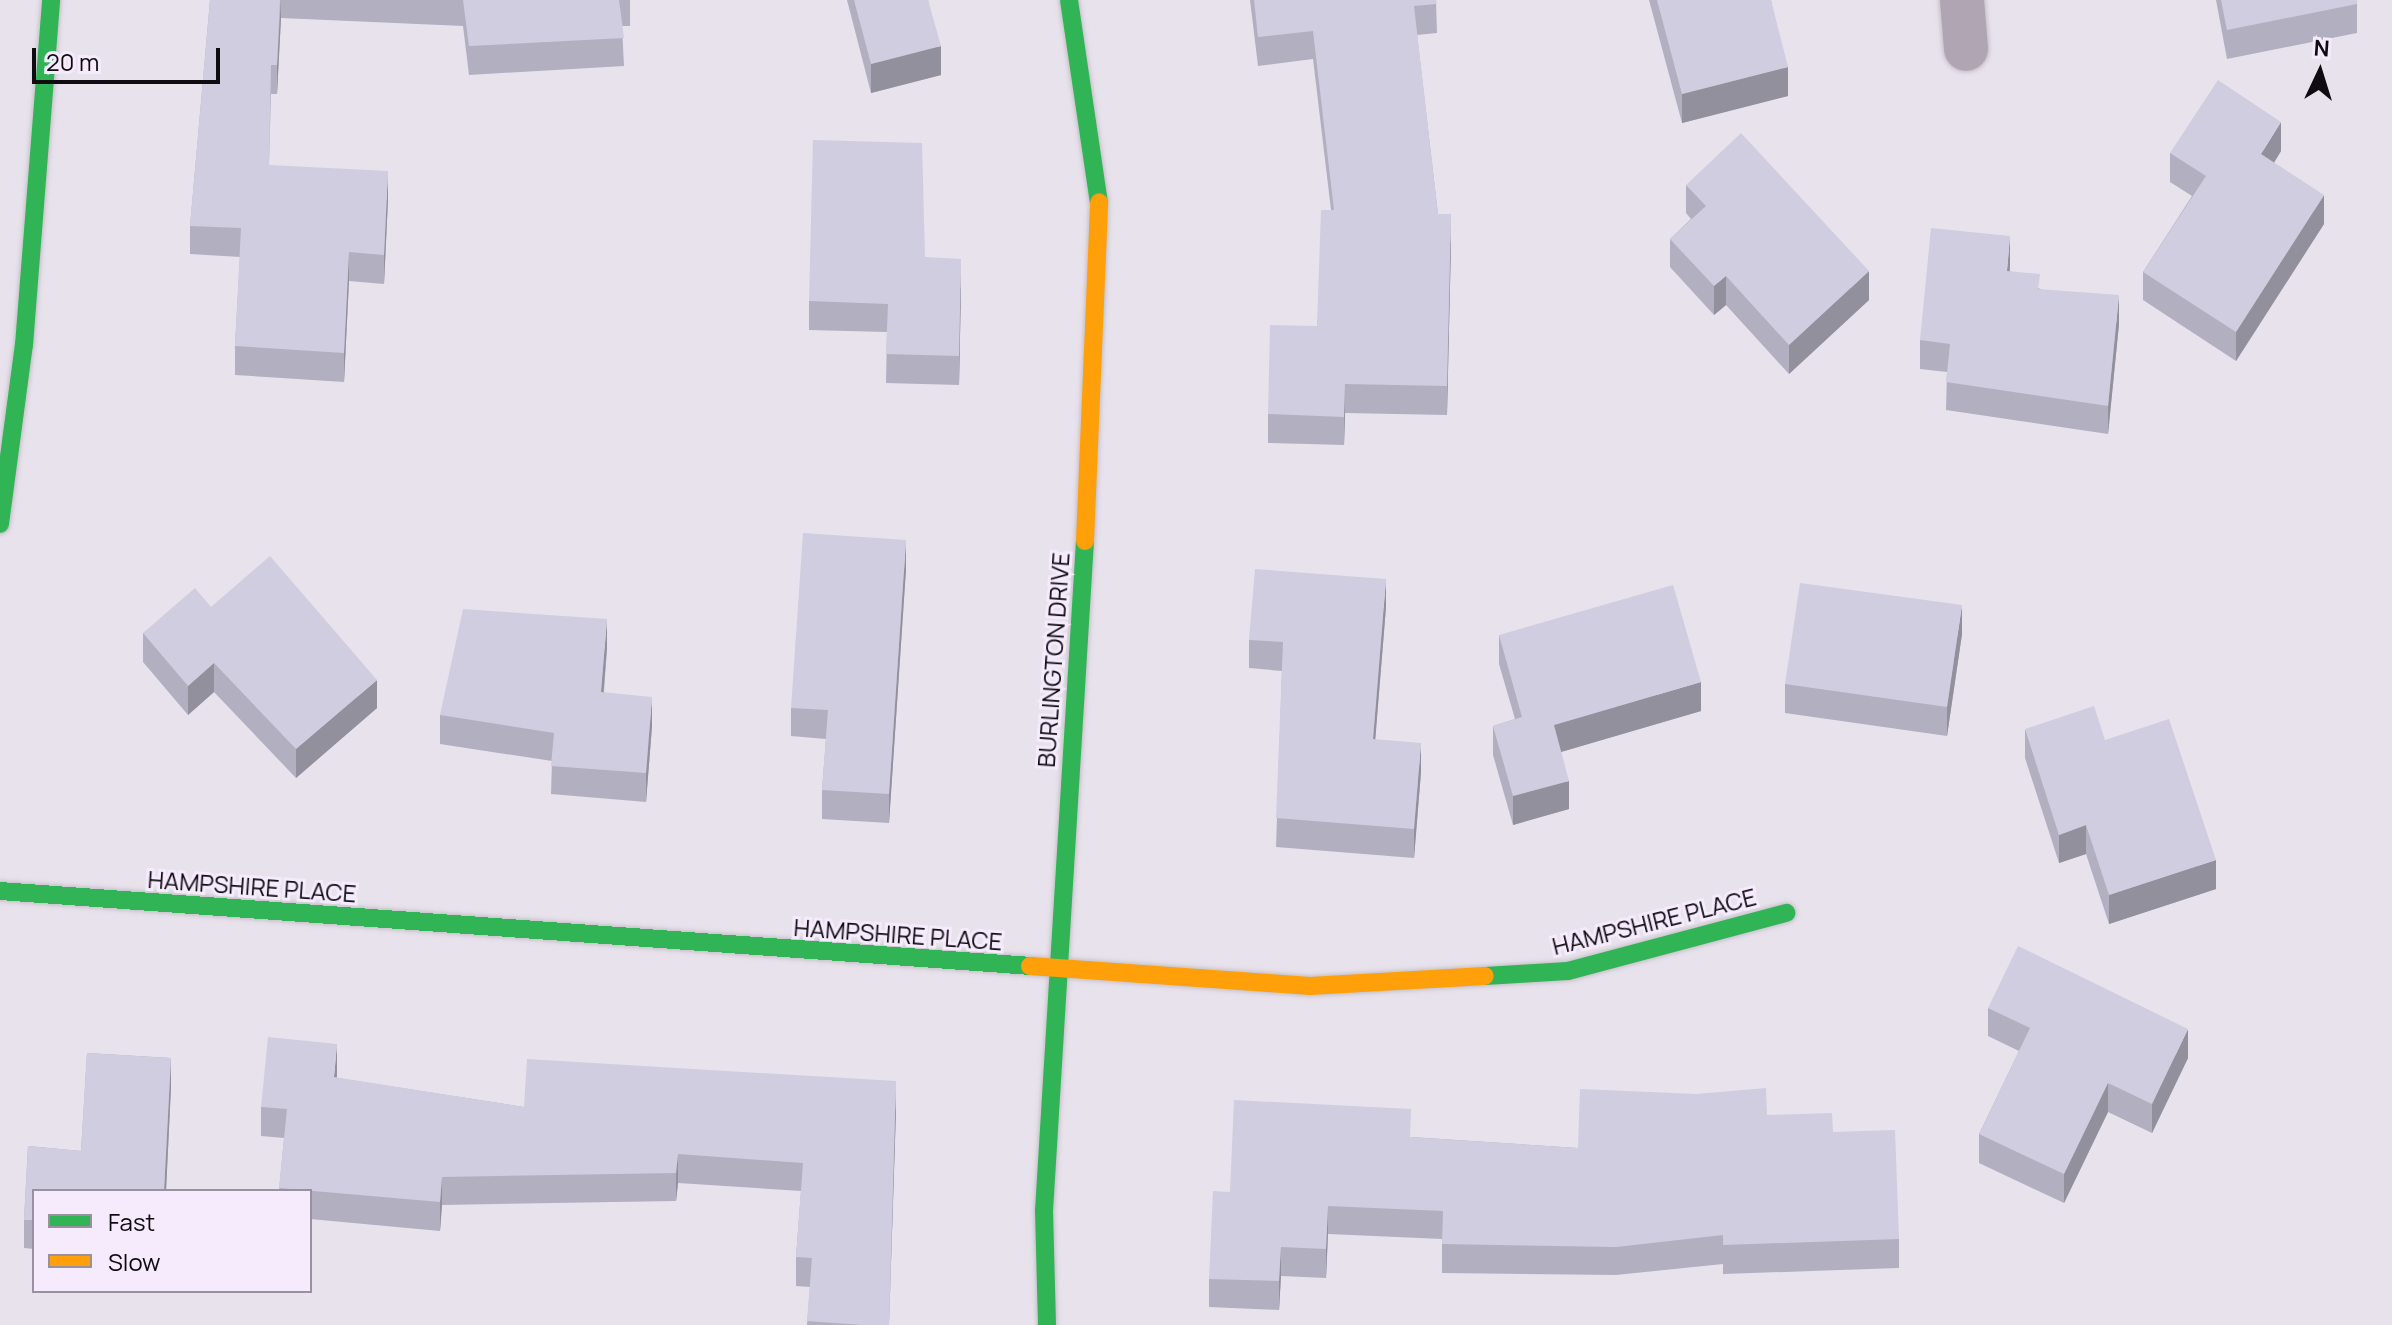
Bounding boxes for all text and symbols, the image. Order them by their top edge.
scale bar [36,32,224,82]
north arrow [2280,32,2360,112]
text: N [2313,33,2331,64]
text: 20 m [46,45,99,78]
street label: BURLINGTON DRIVE [1031,552,1075,768]
street label: HAMPSHIRE PLACE [147,864,357,908]
street label: HAMPSHIRE PLACE [1549,882,1759,960]
street label: HAMPSHIRE PLACE [793,912,1003,956]
legend [32,1189,312,1293]
text: Fast [108,1205,155,1238]
text: Slow [108,1245,161,1278]

